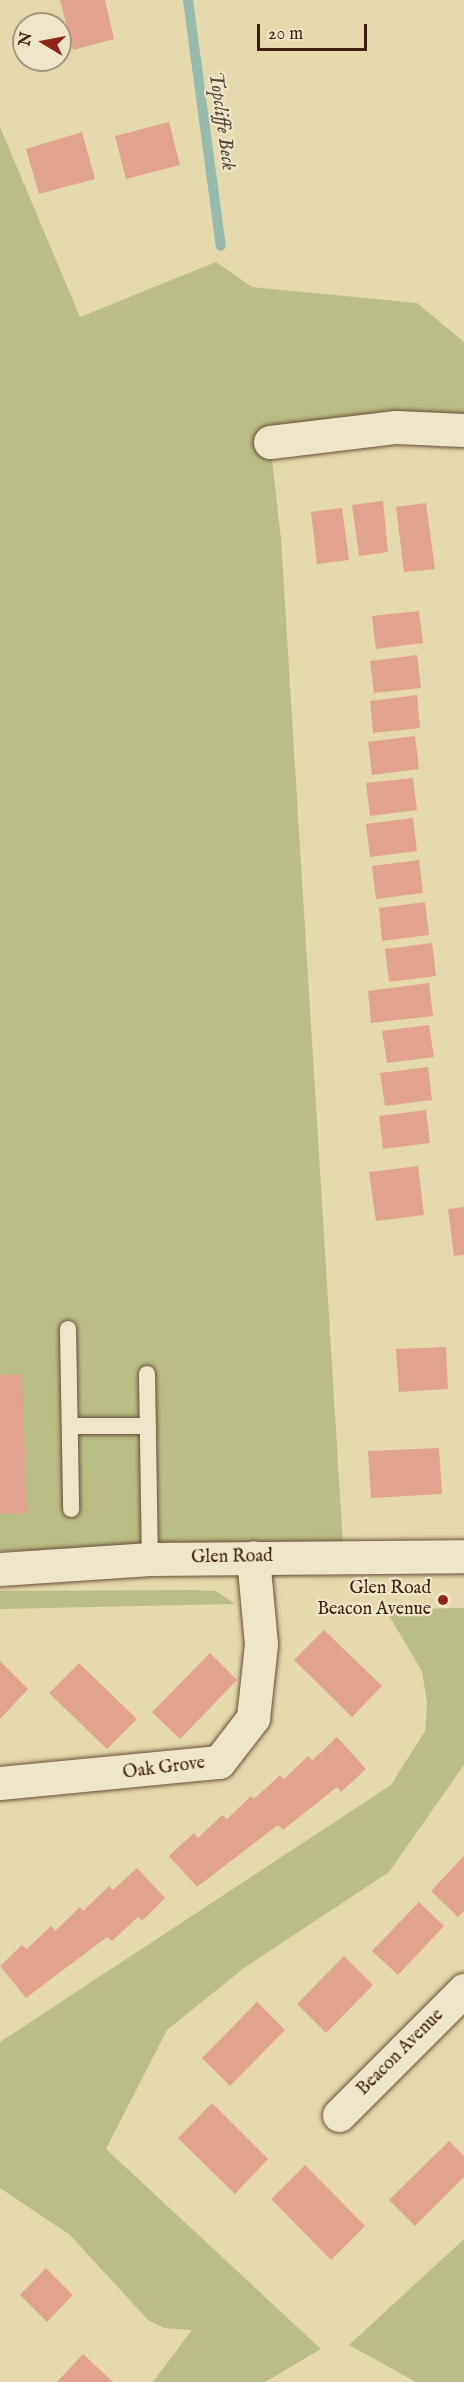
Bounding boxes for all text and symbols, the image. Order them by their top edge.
north arrow [12,12,72,72]
scale bar [260,12,370,50]
text: 20 m [268,23,303,46]
text: N [15,31,37,48]
water label: Topcliffe Beck [203,70,241,172]
street label: Glen Road [191,1546,273,1570]
place label: Glen Road Beacon Avenue [317,1579,431,1622]
marker: Glen Road Beacon Avenue [436,1593,450,1607]
street label: Oak Grove [122,1753,206,1785]
street label: Beacon Avenue [353,2005,449,2101]

